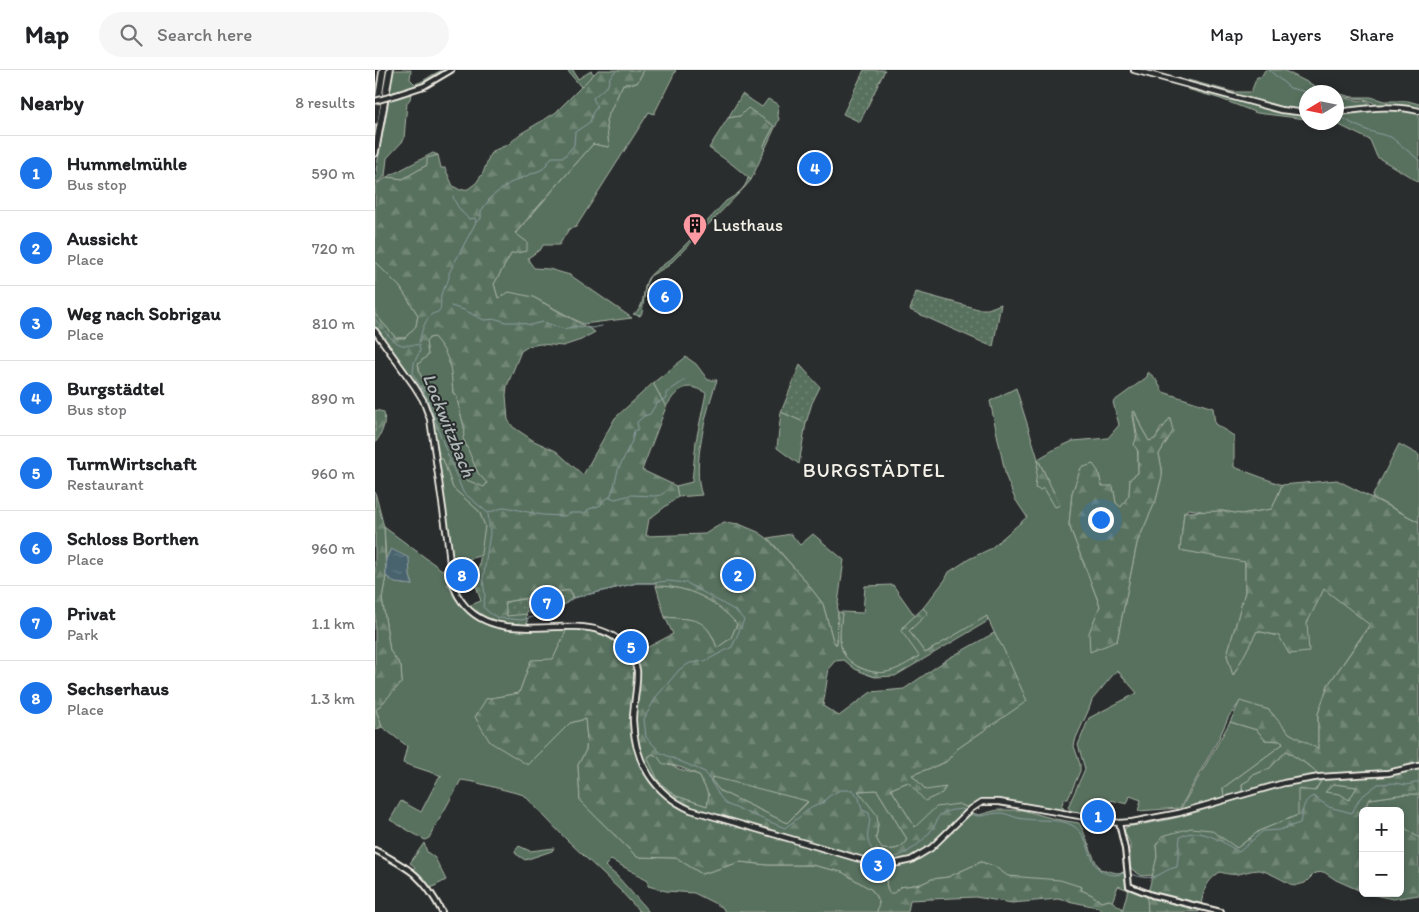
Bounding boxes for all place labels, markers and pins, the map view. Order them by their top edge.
pin: 4 [799,149,831,187]
building icon: Lusthaus [682,212,708,246]
place label: Lusthaus [713,214,783,236]
pin: 6 [649,277,681,315]
pin: 8 [446,556,478,594]
pin: 2 [722,556,754,594]
pin: 7 [531,584,563,622]
pin: 5 [615,628,647,666]
pin: 1 [1082,797,1114,835]
pin: 3 [862,846,894,884]

